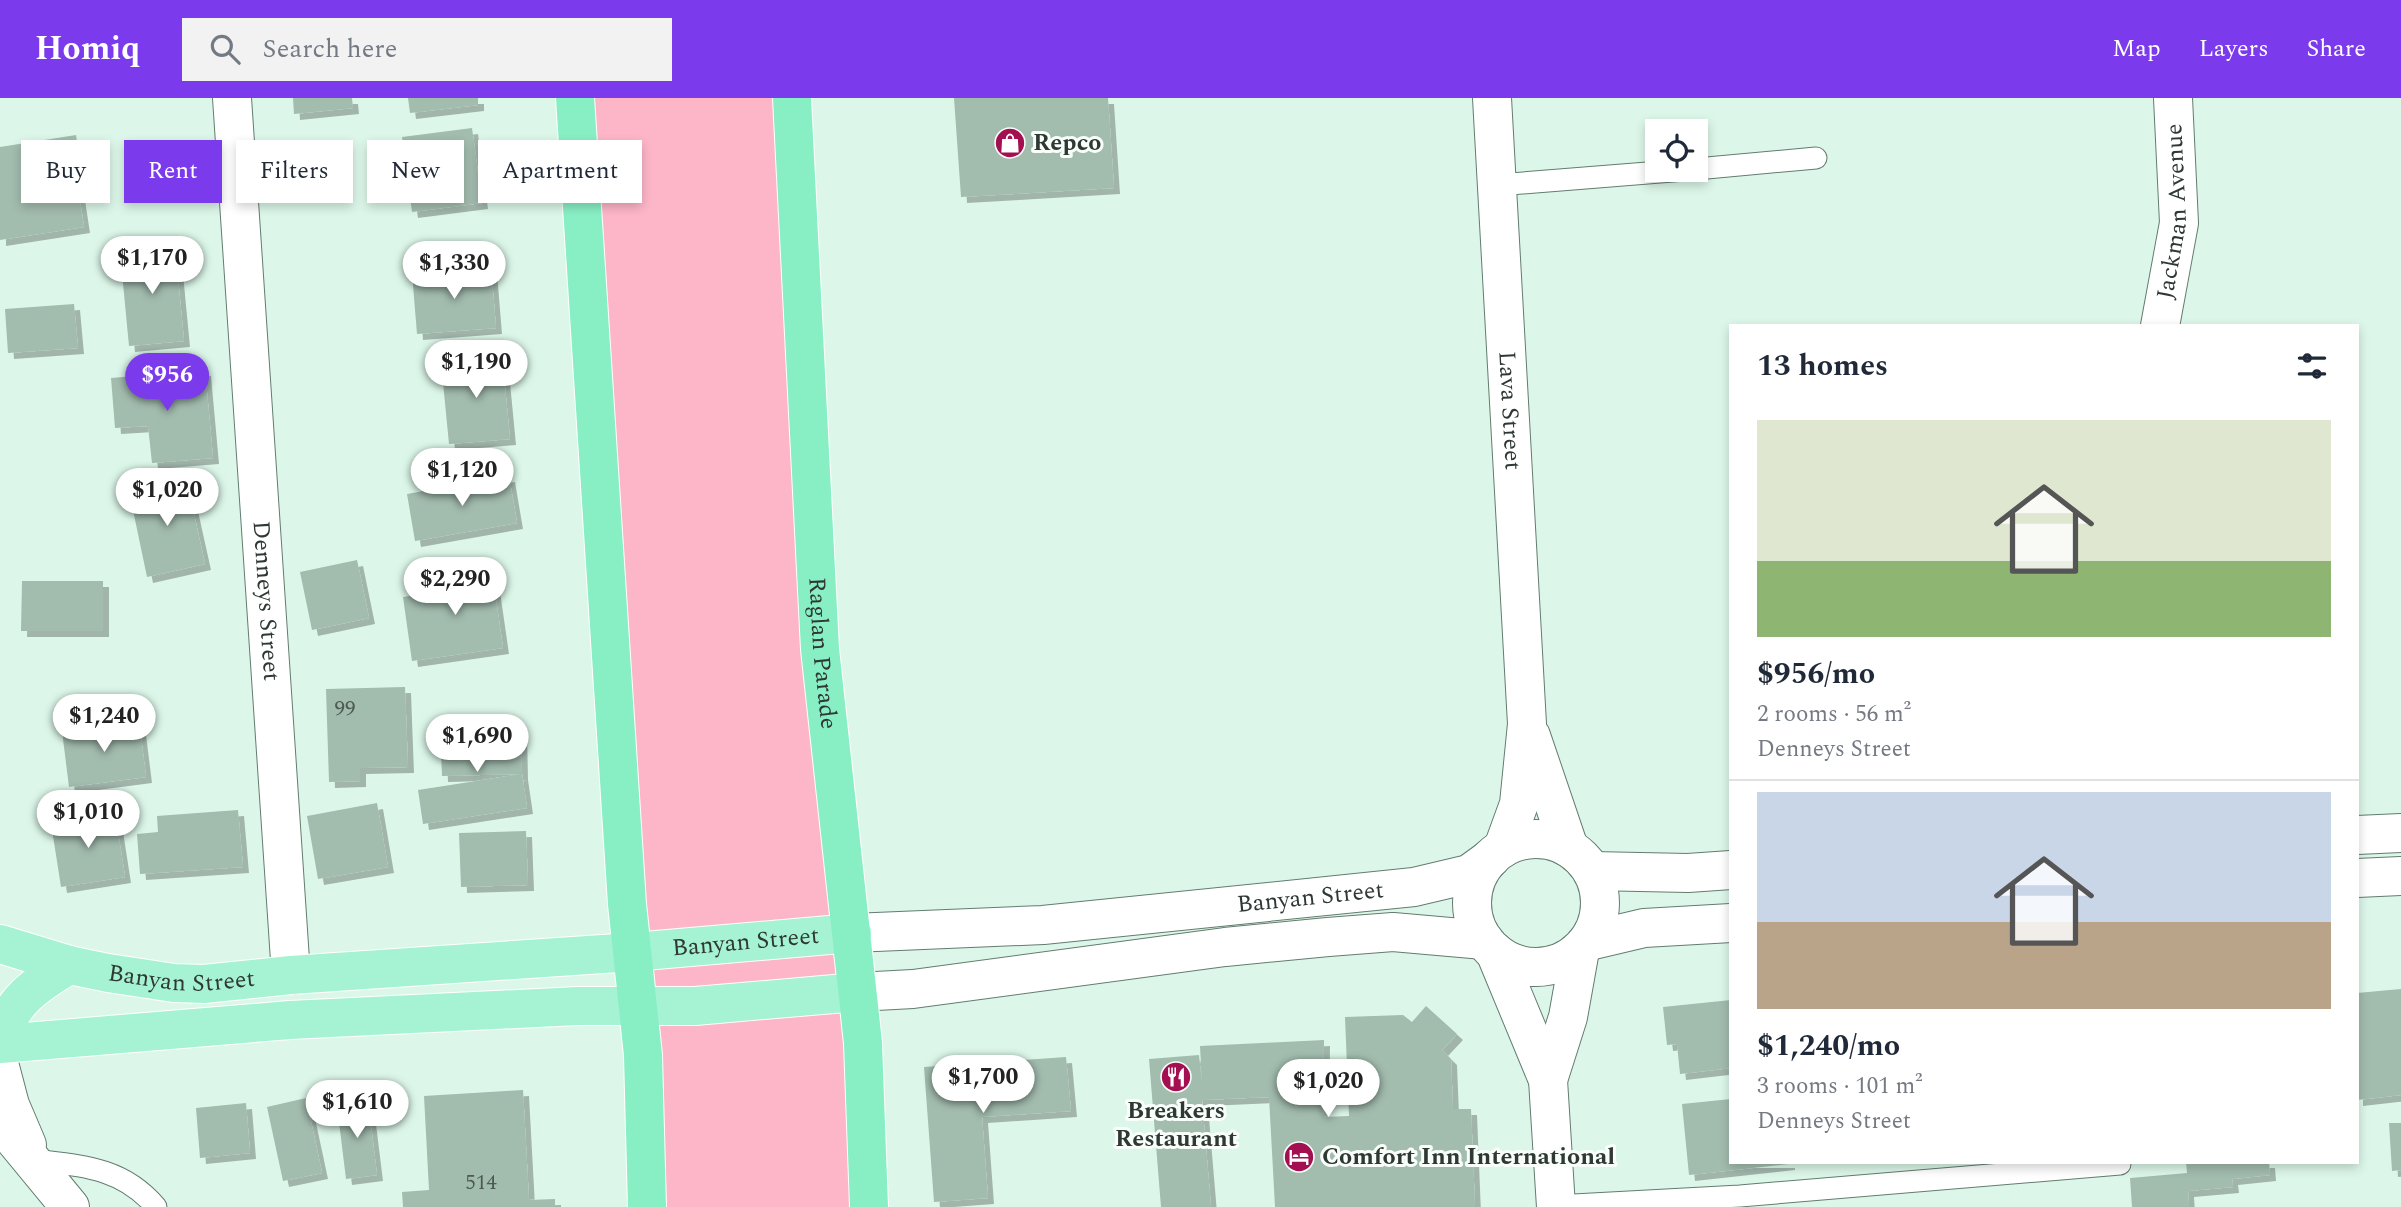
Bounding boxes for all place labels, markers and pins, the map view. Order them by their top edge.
place label: Repco [1033,125,1101,161]
shop icon: Repco [993,126,1027,160]
pin: $1,170 [95,236,209,296]
pin: $1,330 [397,242,511,301]
pin: $1,190 [419,341,533,400]
pin: $956 [126,354,208,413]
pin: $1,120 [405,448,519,508]
pin: $1,020 [110,468,224,528]
pin: $2,290 [398,558,512,617]
pin: $1,240 [47,694,161,754]
pin: $1,690 [420,714,534,774]
pin: $1,010 [31,790,145,850]
pin: $1,700 [926,1056,1040,1115]
restaurant icon: Breakers Restaurant [1159,1060,1193,1094]
pin: $1,020 [1271,1060,1385,1119]
pin: $1,610 [300,1080,414,1140]
place label: Breakers Restaurant [1115,1093,1237,1157]
place label: Comfort Inn International [1322,1139,1615,1175]
hotel icon: Comfort Inn International [1282,1140,1316,1174]

